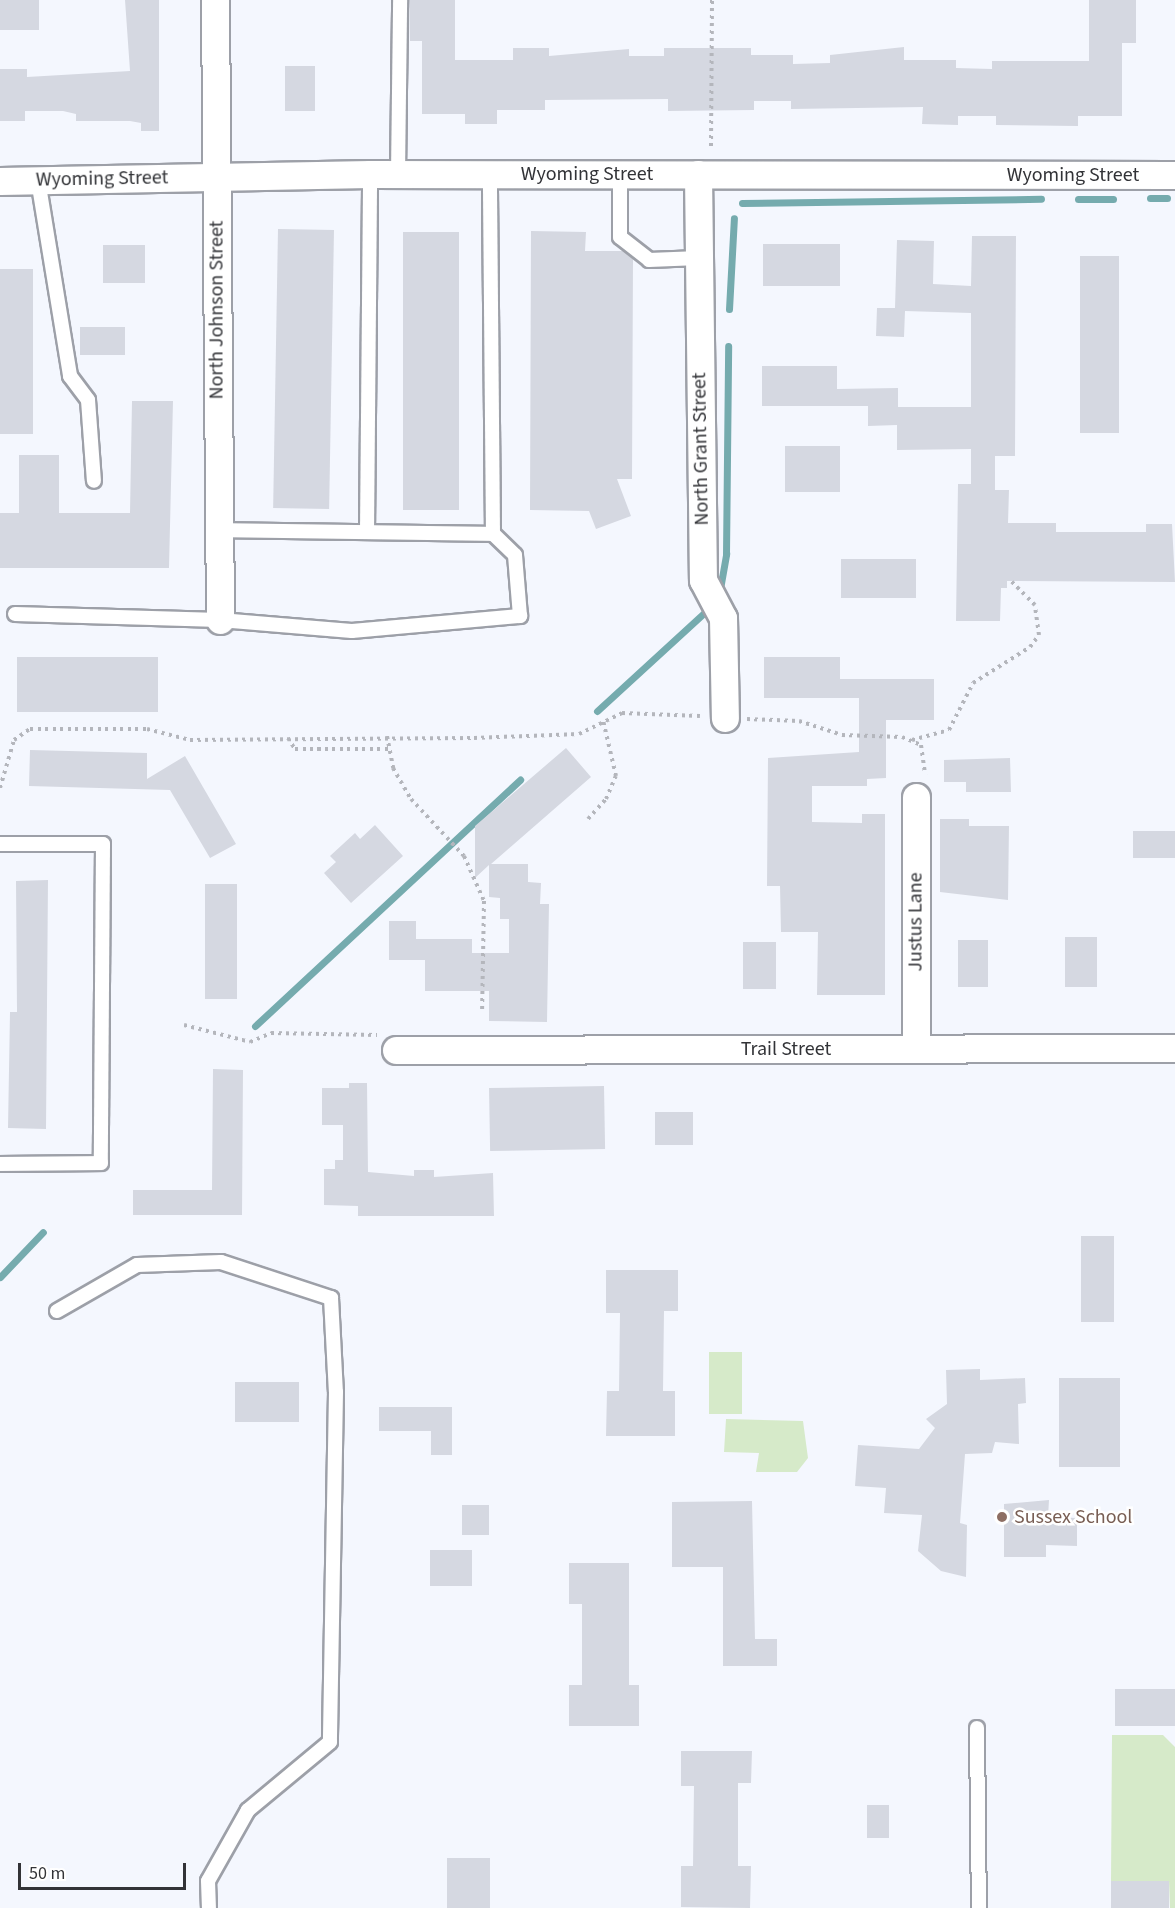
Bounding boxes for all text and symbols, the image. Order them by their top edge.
street label: Wyoming Street [521,162,653,186]
street label: Wyoming Street [1007,163,1139,187]
street label: Wyoming Street [36,166,168,192]
street label: North Johnson Street [205,221,229,399]
street label: North Grant Street [688,372,714,526]
street label: Justus Lane [904,872,928,972]
street label: Trail Street [741,1037,831,1061]
place label: Sussex School [1014,1505,1132,1529]
marker: Sussex School [995,1510,1009,1524]
scale bar [21,1851,189,1889]
text: 50 m [29,1861,65,1886]

